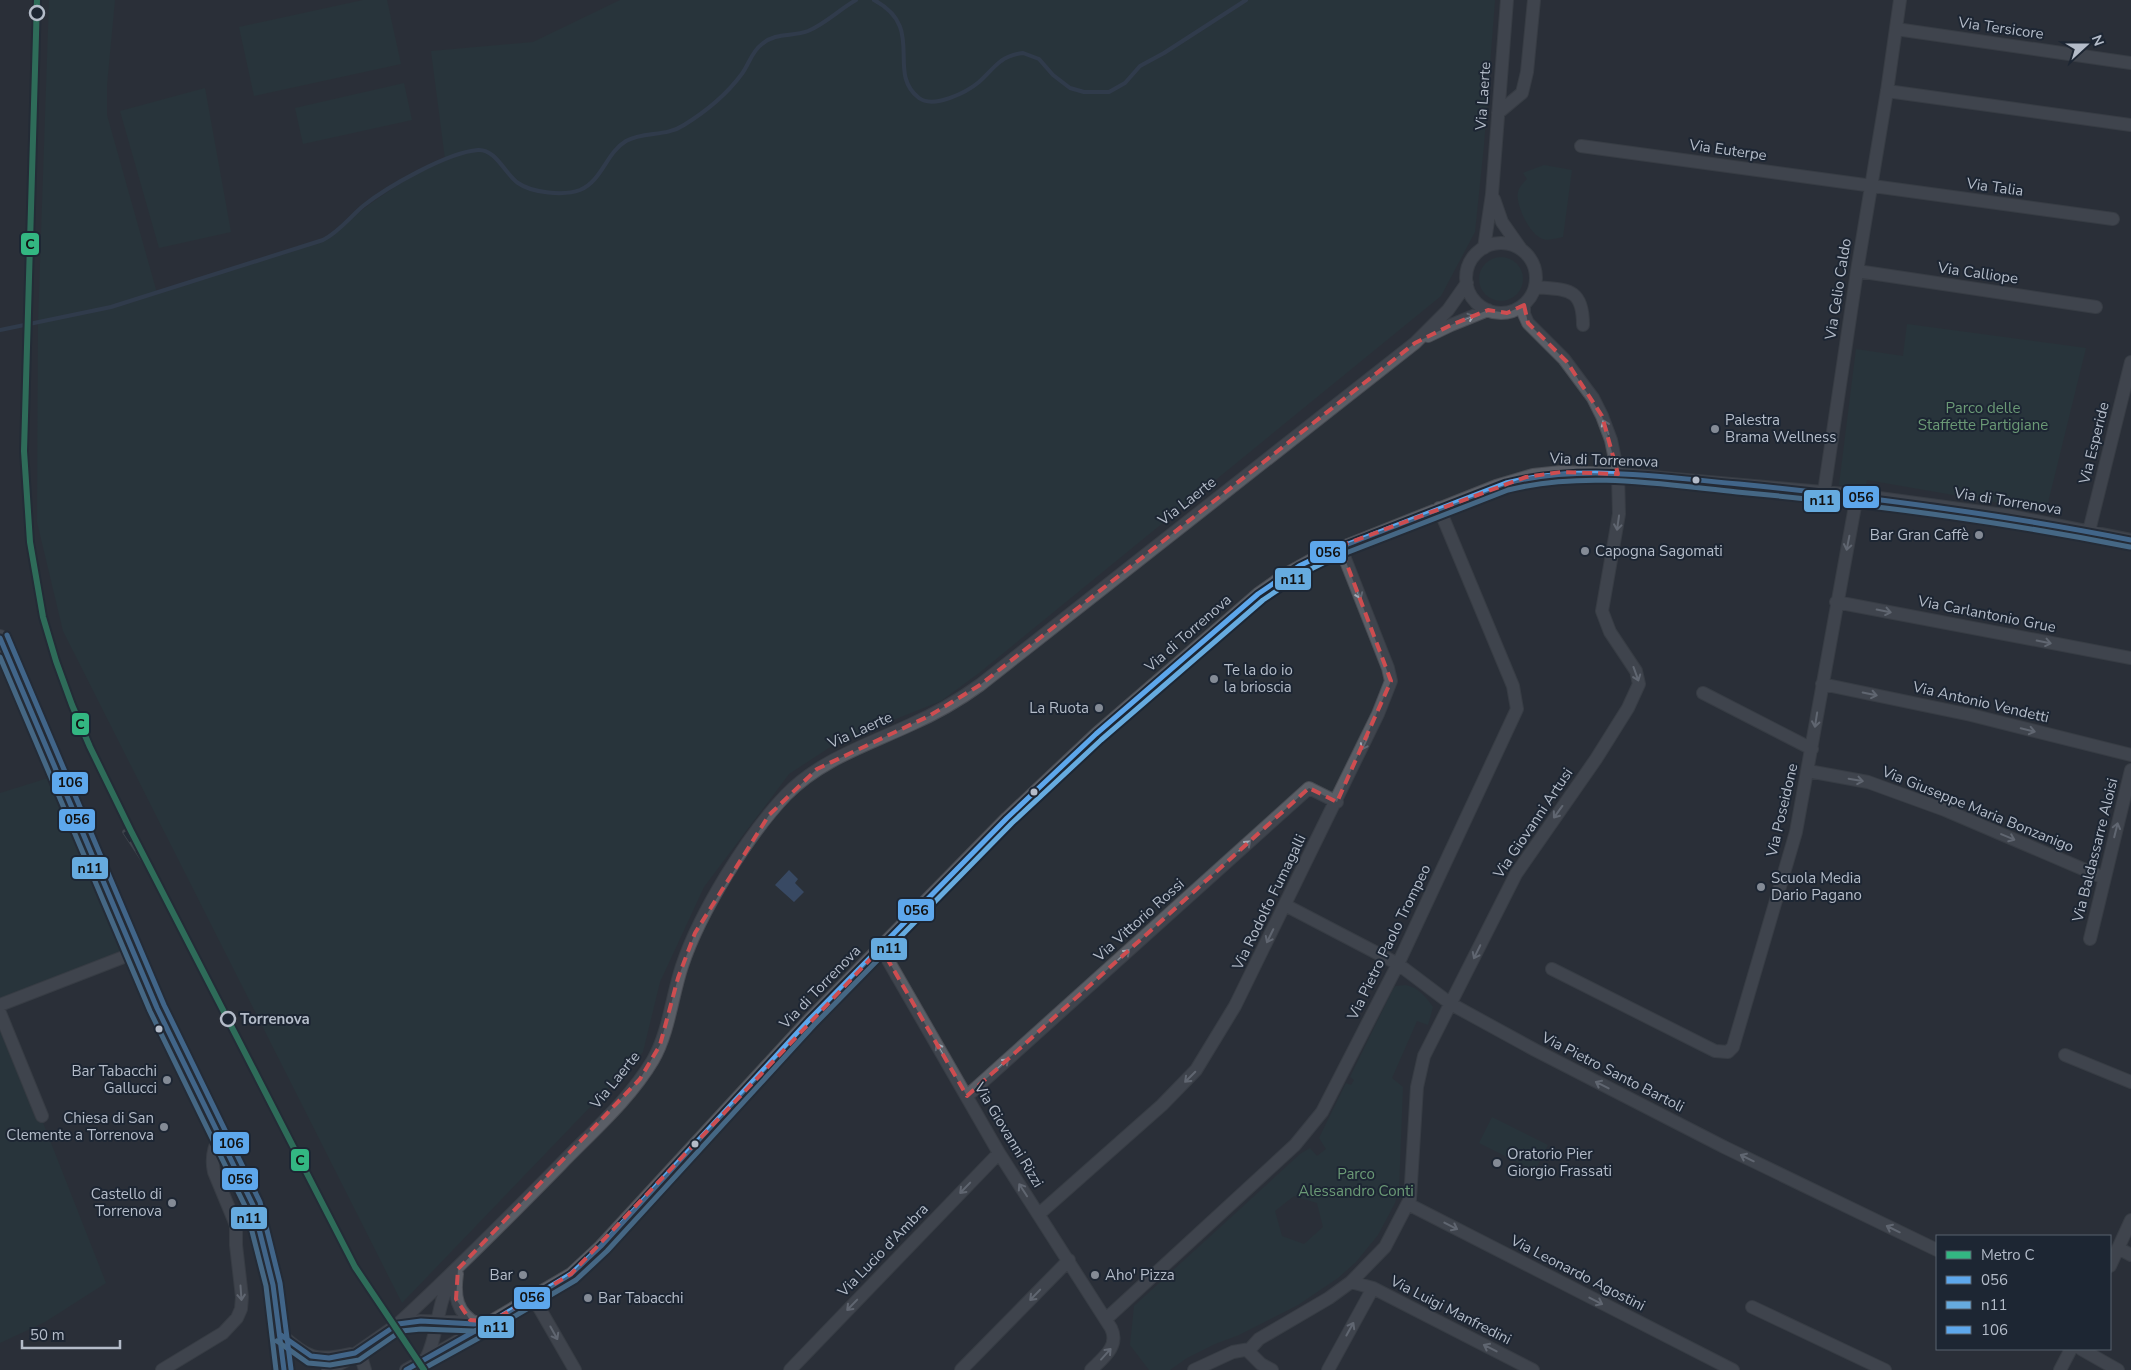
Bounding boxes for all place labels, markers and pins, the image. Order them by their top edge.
unlabelled marker [29,5,45,21]
place label: Palestra Brama Wellness [1725,410,1836,447]
marker: Palestra Brama Wellness [1709,423,1721,435]
unlabelled marker [1691,475,1701,485]
place label: Bar Gran Caffè [1870,525,1969,545]
marker: Bar Gran Caffè [1973,529,1985,541]
place label: Capogna Sagomati [1595,541,1723,561]
marker: Capogna Sagomati [1579,545,1591,557]
place label: Te la do io la brioscia [1224,660,1293,697]
marker: Te la do io la brioscia [1208,673,1220,685]
place label: La Ruota [1029,698,1089,718]
marker: La Ruota [1093,702,1105,714]
unlabelled marker [1029,787,1039,797]
place label: Scuola Media Dario Pagano [1771,868,1862,905]
marker: Scuola Media Dario Pagano [1755,881,1767,893]
place label: Torrenova [240,1009,310,1029]
marker: Torrenova [220,1011,236,1027]
unlabelled marker [154,1024,164,1034]
place label: Bar Tabacchi Gallucci [71,1061,157,1098]
marker: Bar Tabacchi Gallucci [161,1074,173,1086]
place label: Chiesa di San Clemente a Torrenova [6,1108,154,1145]
marker: Chiesa di San Clemente a Torrenova [158,1121,170,1133]
unlabelled marker [690,1139,700,1149]
place label: Oratorio Pier Giorgio Frassati [1507,1144,1612,1181]
marker: Oratorio Pier Giorgio Frassati [1491,1157,1503,1169]
place label: Castello di Torrenova [91,1184,162,1221]
marker: Castello di Torrenova [166,1197,178,1209]
place label: Bar [490,1265,514,1285]
place label: Aho' Pizza [1105,1265,1175,1285]
marker: Bar [517,1269,529,1281]
marker: Aho' Pizza [1089,1269,1101,1281]
place label: Bar Tabacchi [598,1288,684,1308]
marker: Bar Tabacchi [582,1292,594,1304]

